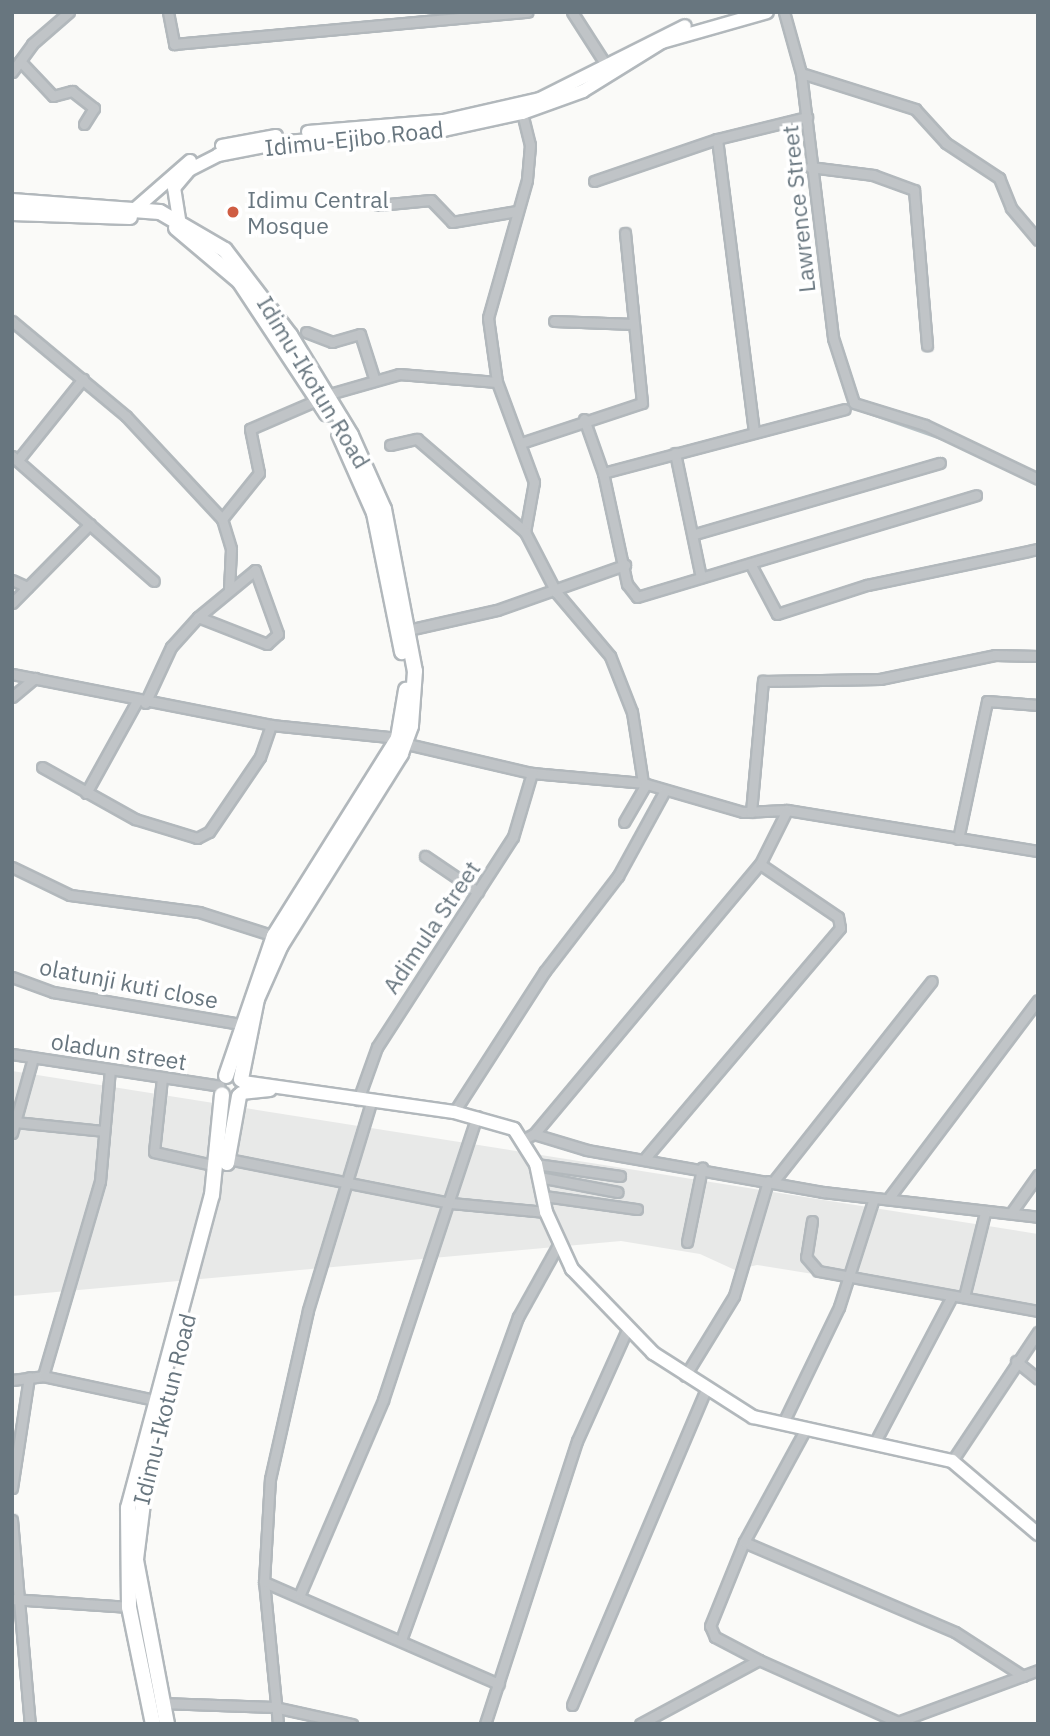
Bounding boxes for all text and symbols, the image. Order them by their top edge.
street label: Idimu-Ejibo Road [263,115,445,161]
street label: Lawrence Street [775,124,821,294]
place label: Idimu Central Mosque [247,185,389,239]
marker: Idimu Central Mosque [225,204,241,220]
street label: Idimu-Ikotun Road [252,291,376,473]
street label: Adimula Street [376,855,486,999]
street label: olatunji kuti close [37,952,221,1014]
street label: oladun street [49,1027,189,1075]
street label: Idimu-Ikotun Road [127,1311,201,1507]

